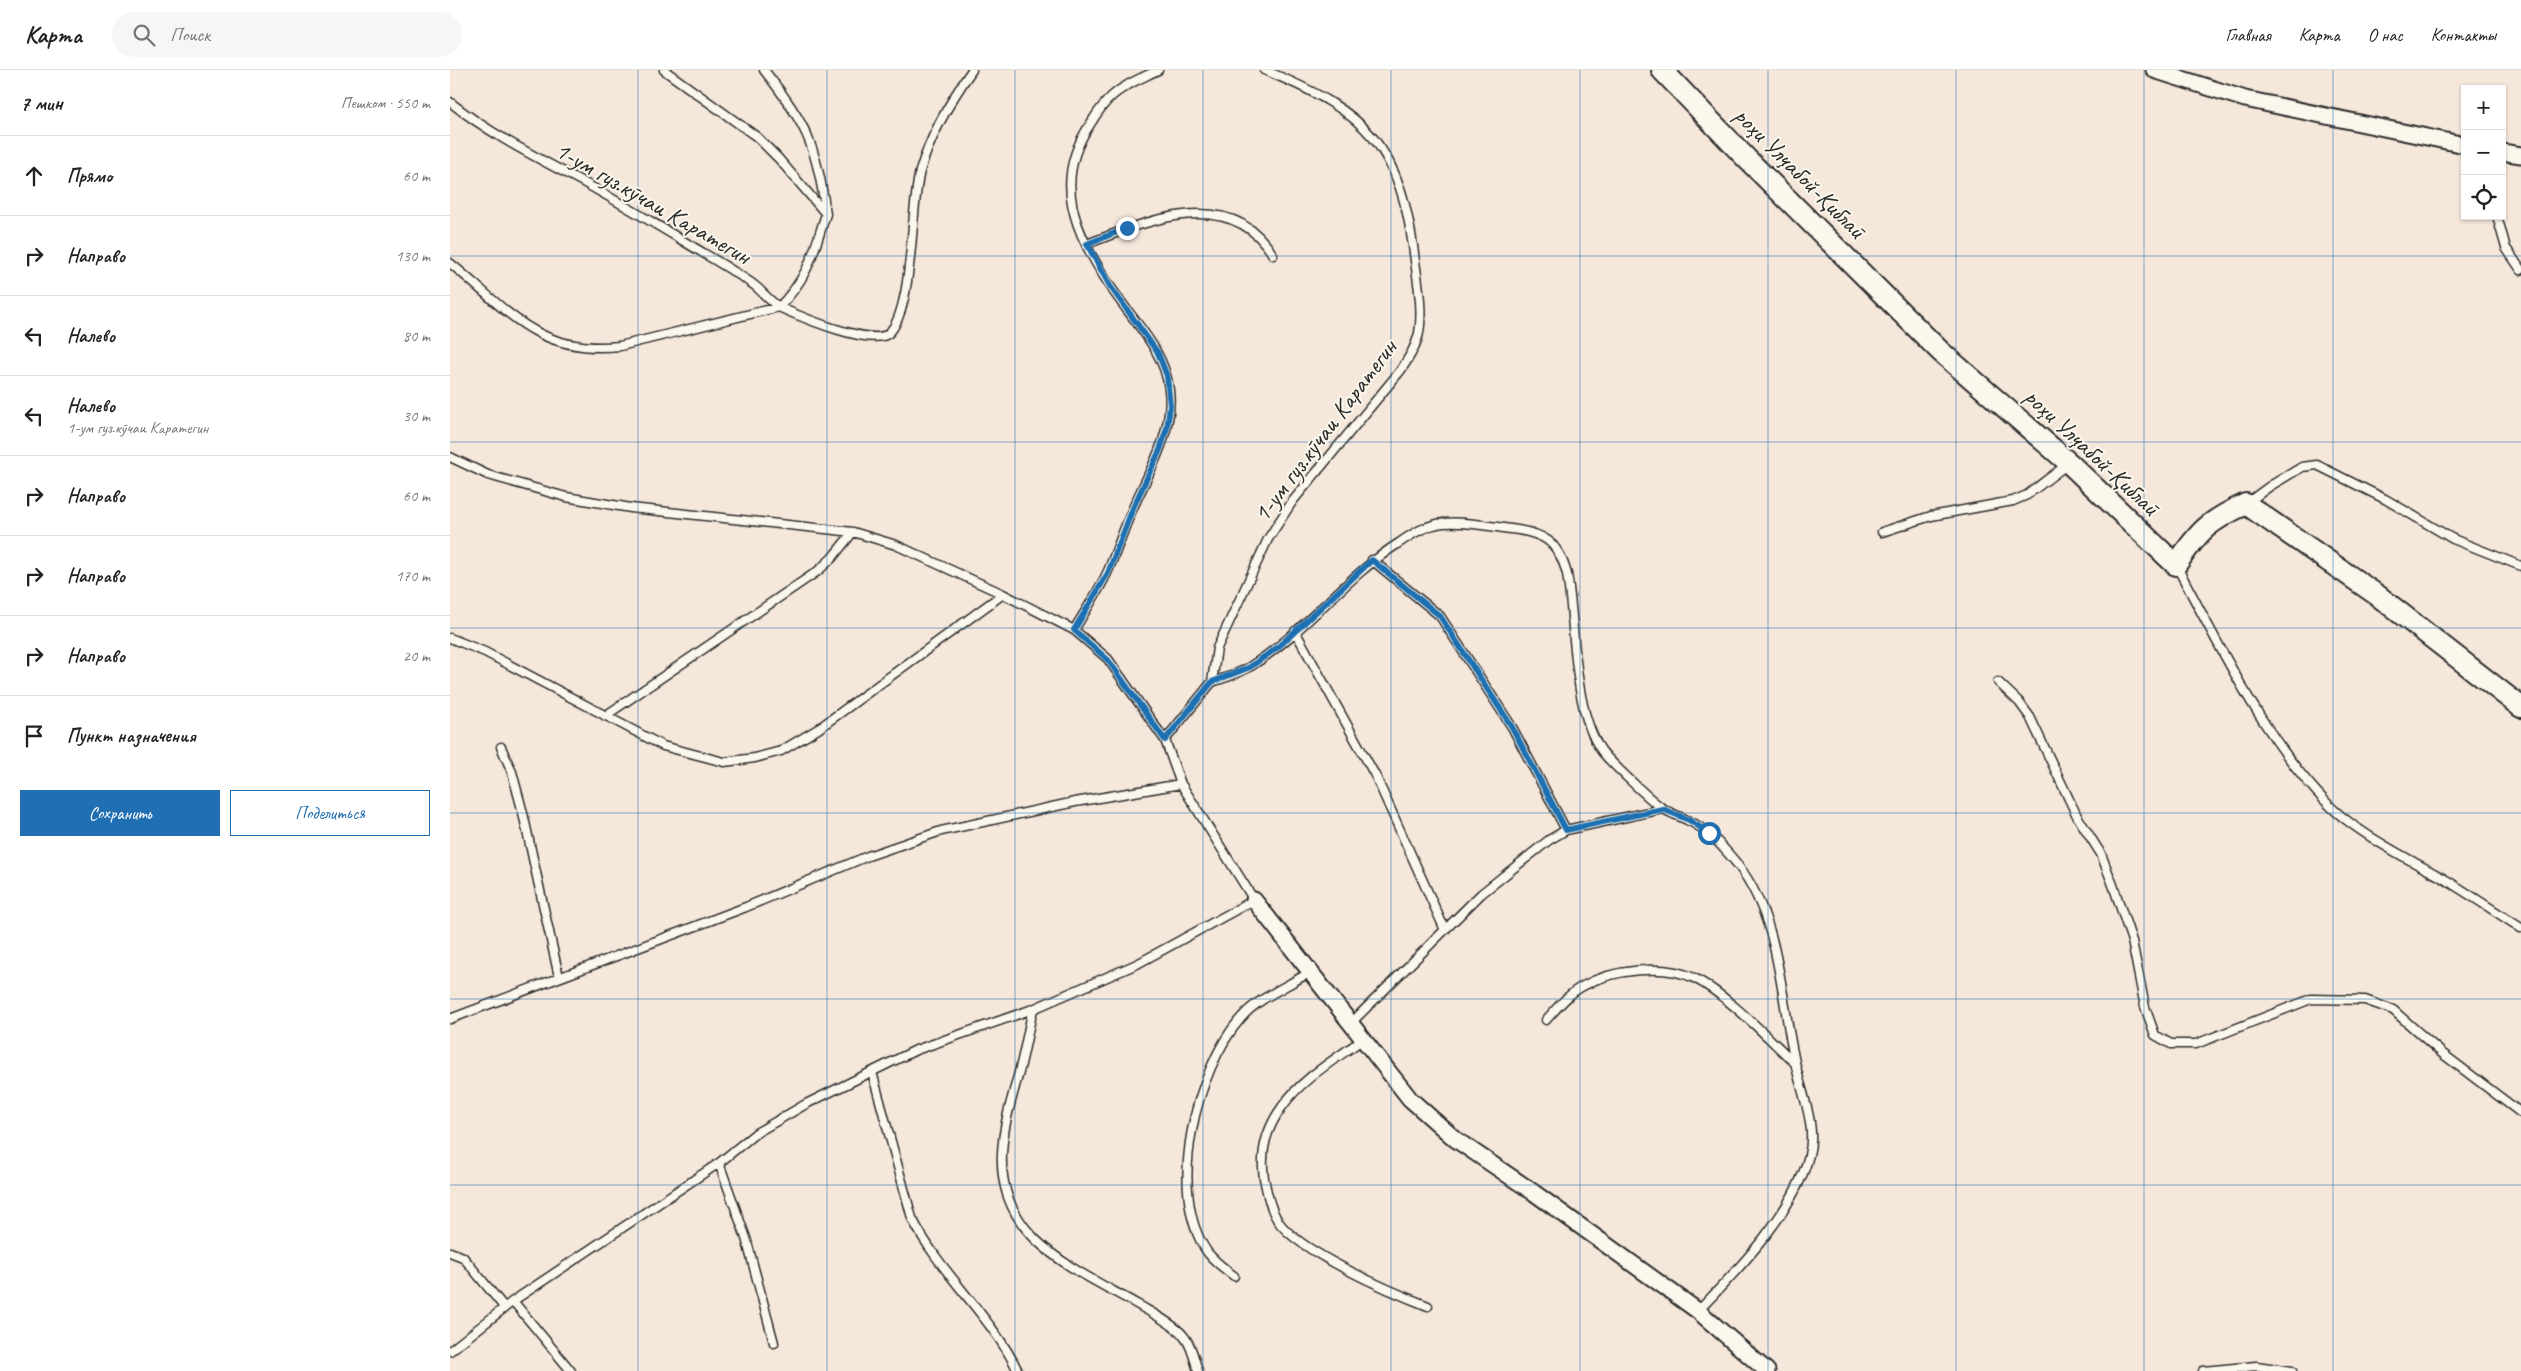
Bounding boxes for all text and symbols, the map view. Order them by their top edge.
search box [112,12,462,57]
text: Карта [25,20,82,50]
icon: search [130,21,158,49]
text: Поиск [170,23,210,47]
text: Главная [2226,24,2271,46]
text: Карта [2299,24,2340,46]
text: О нас [2368,24,2403,46]
text: Контакты [2431,24,2496,46]
map controls [2461,85,2506,220]
button: + [2461,85,2506,130]
text: 7 мин [20,90,63,116]
text: Пешком · 550 m [341,93,430,113]
street label: роҳи Улҷабой-Қиблаӣ [1727,100,1874,247]
button: − [2461,130,2506,175]
street label: 1-ум гуз.кӯчаи Каратегин [550,134,758,273]
icon: ahead [20,162,48,190]
text: Прямо [67,164,112,188]
text: 60 m [403,166,430,186]
button: locate [2461,175,2506,220]
route end [1116,217,1139,240]
icon: right [20,242,48,270]
text: Направо [67,244,125,268]
text: 130 m [396,246,430,266]
icon: left [20,322,48,350]
text: Налево [67,324,115,348]
text: 80 m [403,326,430,346]
street label: 1-ум гуз.кӯчаи Каратегин [1246,332,1405,529]
street label: роҳи Улҷабой-Қиблаӣ [2017,381,2168,524]
text: Налево [67,394,115,418]
icon: left [20,402,48,430]
text: 30 m [403,406,430,426]
text: 1-ум гуз.кӯчаи Каратегин [67,418,208,438]
icon: right [20,482,48,510]
text: Направо [67,484,125,508]
text: 60 m [403,486,430,506]
icon: right [20,562,48,590]
text: Направо [67,564,125,588]
text: 170 m [396,566,430,586]
icon: right [20,642,48,670]
text: Направо [67,644,125,668]
text: 20 m [403,646,430,666]
icon: arrive [20,722,48,750]
text: Пункт назначения [67,724,196,748]
button: Сохранить [20,790,220,836]
button: Поделиться [230,790,430,836]
route start [1698,822,1721,845]

